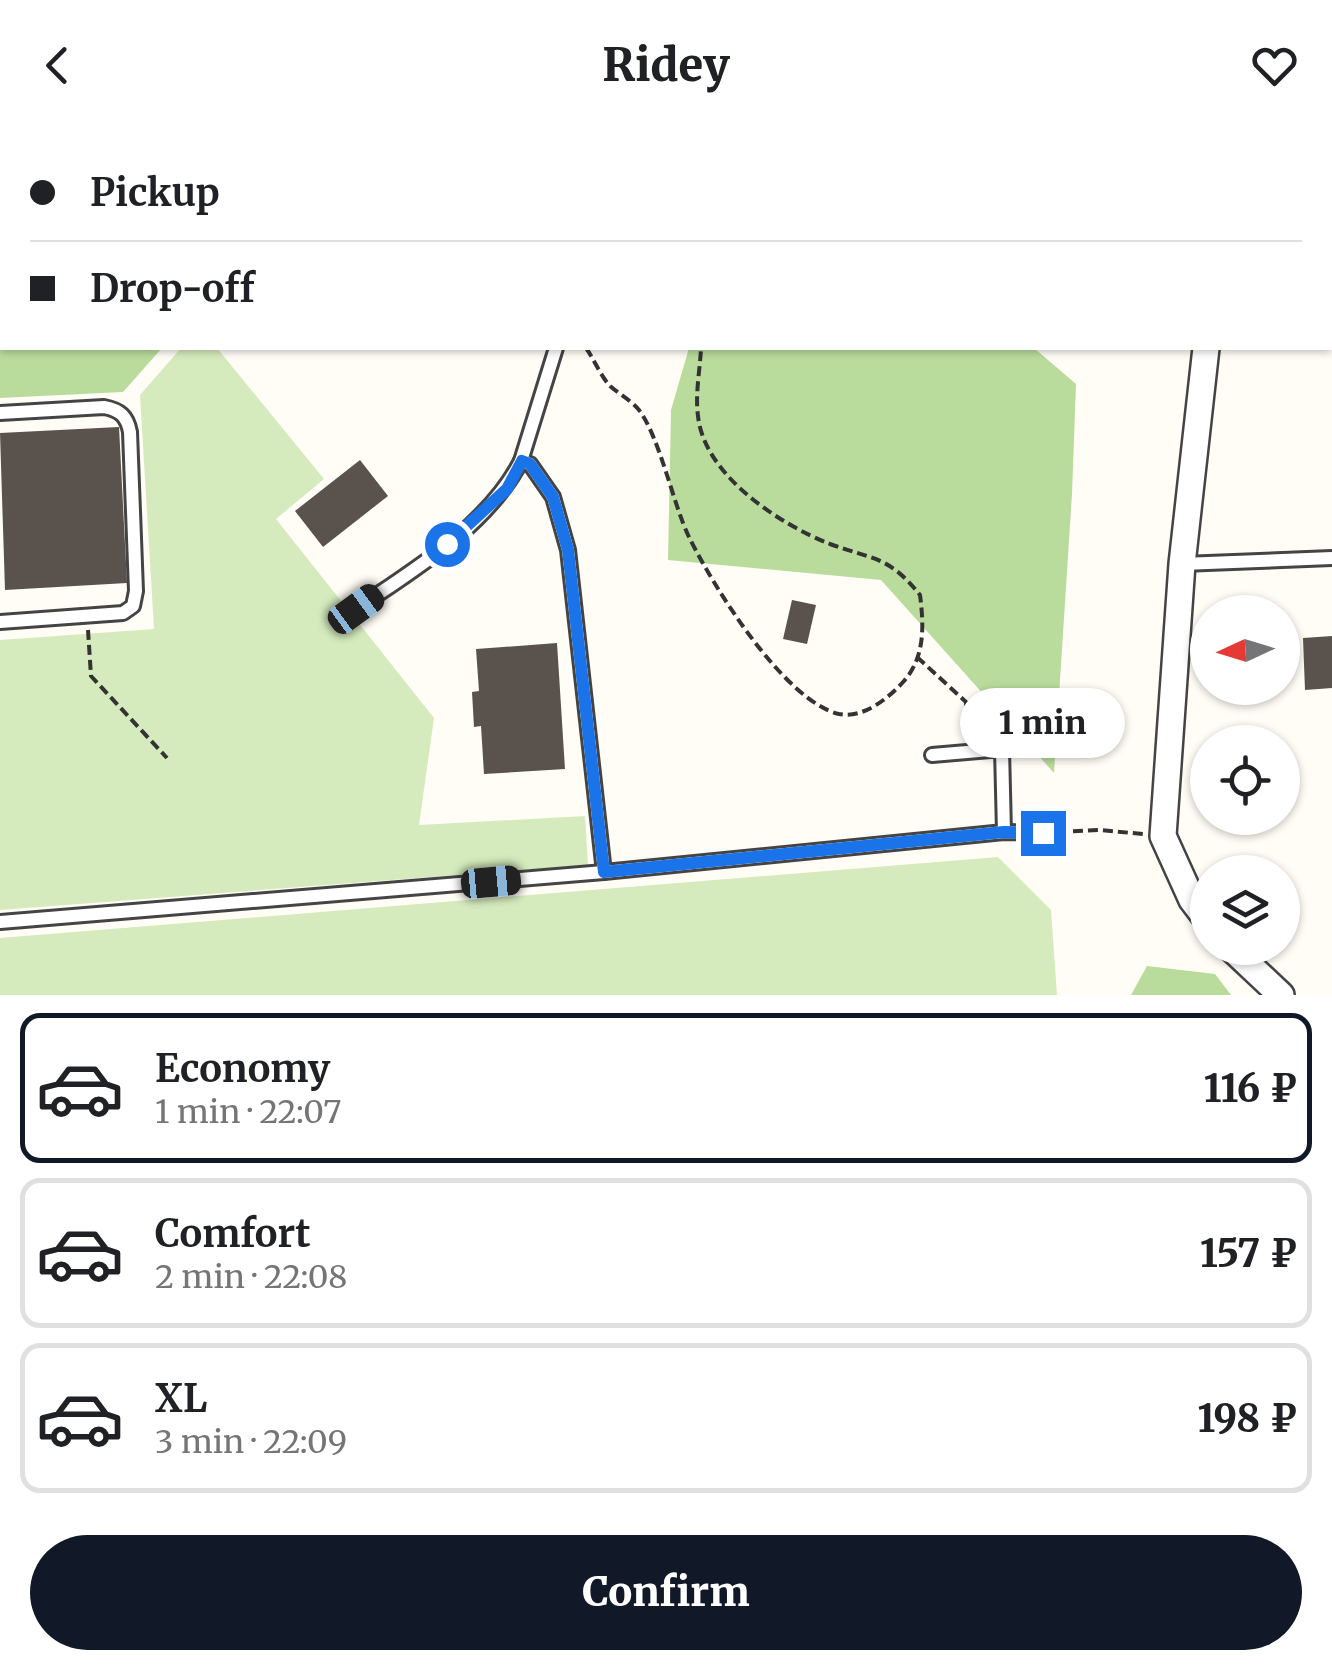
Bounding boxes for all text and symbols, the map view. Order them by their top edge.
text: Ridey [602,37,730,93]
icon: back [30,38,85,93]
icon: heart [1247,38,1302,93]
text: Pickup [90,169,220,216]
text: Drop-off [90,265,255,312]
route start [425,522,470,567]
car [323,579,389,639]
north arrow [1190,595,1300,705]
map controls [1190,595,1300,965]
callout: 1 min [960,688,1126,758]
text: 1 min [999,703,1086,743]
button: locate [1190,725,1300,835]
route end [1021,811,1066,856]
button: layers [1190,855,1300,965]
car [460,864,522,900]
icon: car [35,1043,125,1133]
text: Economy [155,1045,330,1092]
text: 116 ₽ [1204,1065,1297,1112]
text: 1 min · 22:07 [155,1092,341,1132]
icon: car [35,1208,125,1298]
text: Comfort [155,1210,311,1257]
text: 157 ₽ [1200,1230,1297,1277]
text: 2 min · 22:08 [155,1257,347,1297]
icon: car [35,1373,125,1463]
text: XL [155,1375,207,1422]
text: 198 ₽ [1198,1395,1297,1442]
text: 3 min · 22:09 [155,1422,347,1462]
button: Confirm [30,1535,1302,1650]

